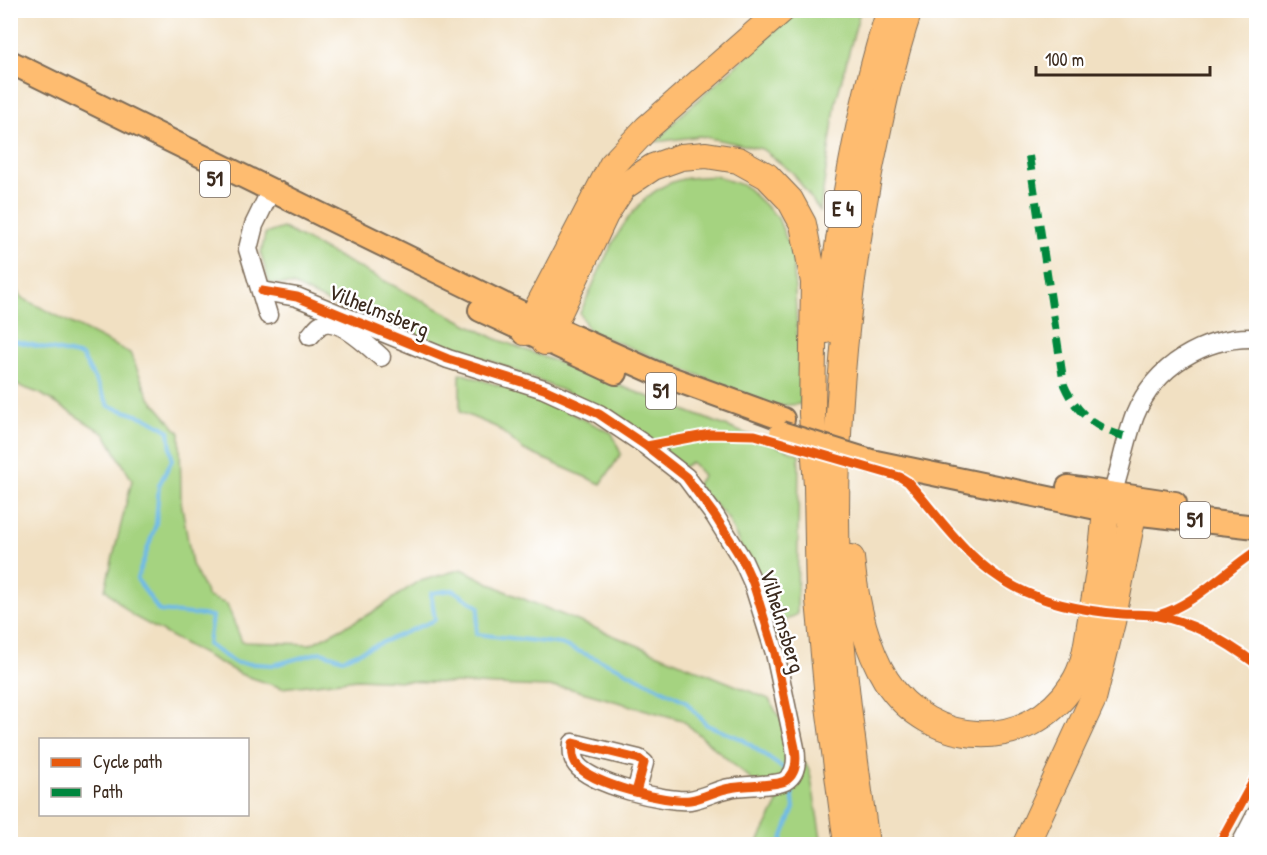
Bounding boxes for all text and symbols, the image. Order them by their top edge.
scale bar [1036,39,1210,77]
text: 100 m [1045,47,1084,72]
road number: 51 [200,161,230,197]
road number: E 4 [825,191,861,227]
street label: Vilhelmsberg [324,276,434,344]
road number: 51 [646,373,676,409]
road number: 51 [1180,502,1210,538]
street label: Vilhelmsberg [753,566,813,676]
legend [39,738,249,816]
text: Cycle path [93,749,163,774]
text: Path [93,779,123,804]

